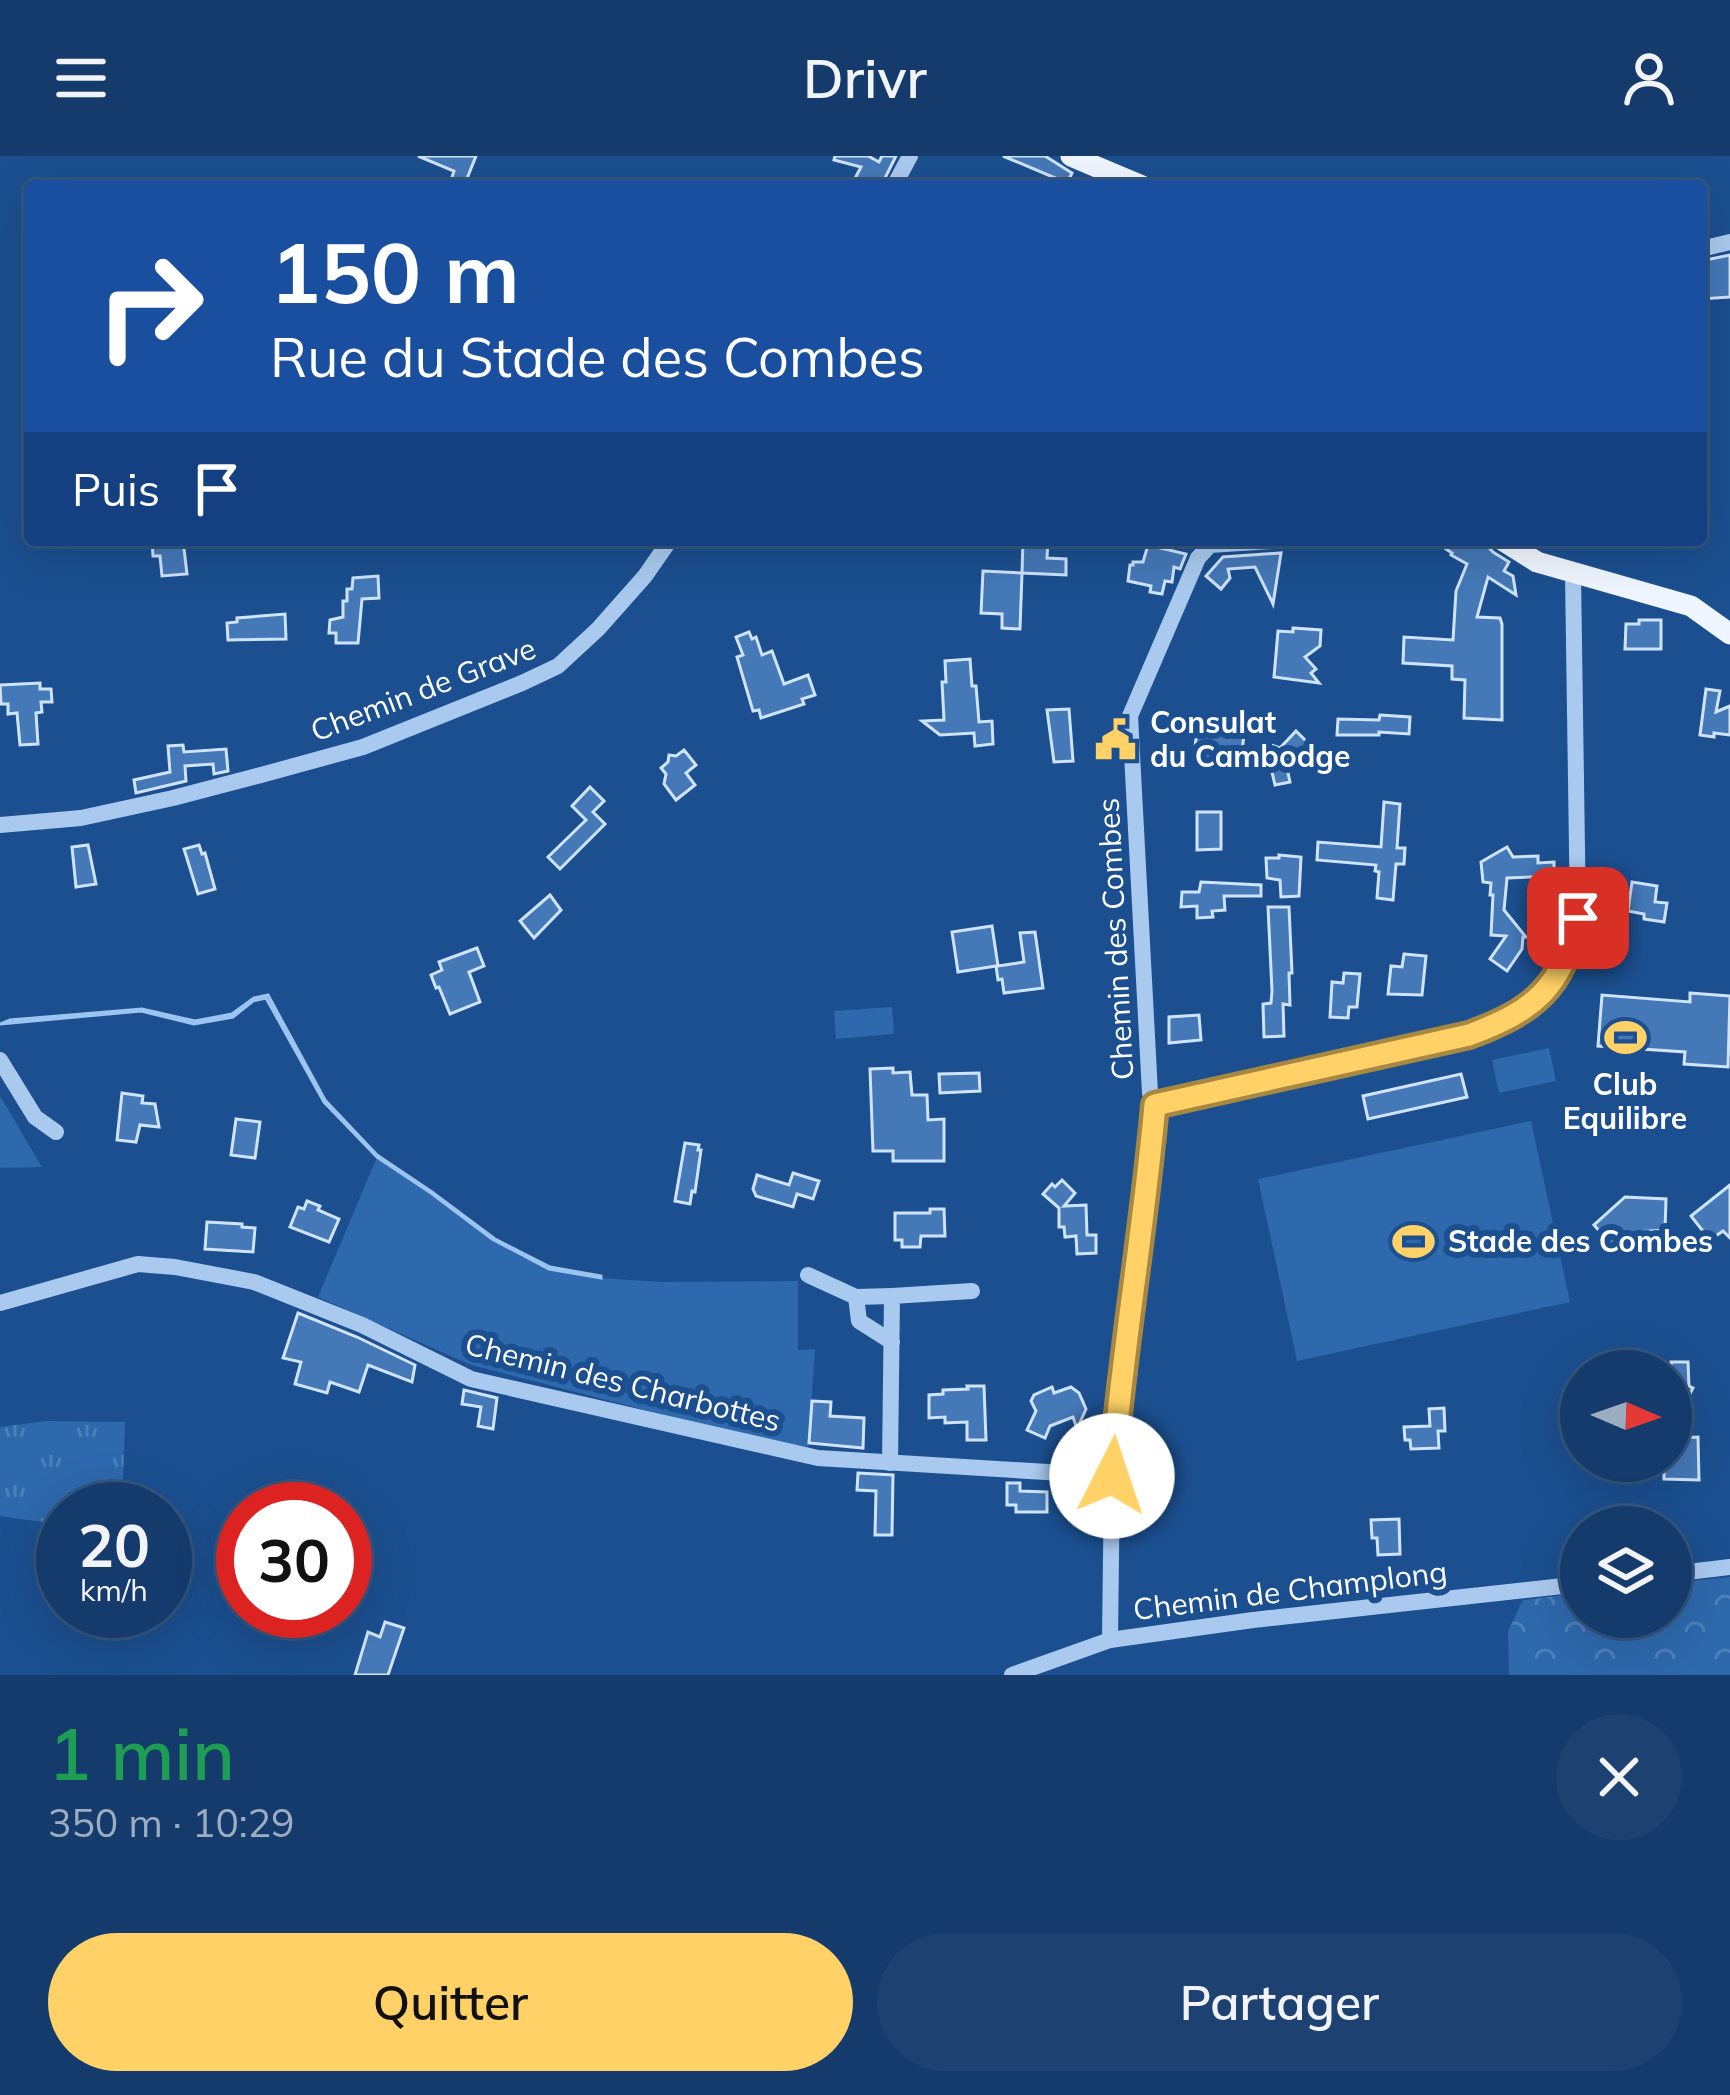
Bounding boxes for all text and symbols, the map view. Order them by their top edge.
text: Drivr [803,44,927,112]
icon: menu [48,45,114,111]
icon: person [1616,45,1682,111]
text: 150 m [270,219,520,324]
icon: right [72,228,228,384]
text: Rue du Stade des Combes [270,323,925,391]
icon: arrive [184,456,250,522]
text: Puis [72,461,160,517]
street label: Chemin de Grave [305,629,541,749]
place label: Consulat du Cambodge [1150,703,1350,775]
public building icon: Consulat du Cambodge [1093,716,1139,762]
street label: Chemin des Combes [1089,797,1141,1081]
pin [1527,867,1629,969]
icon: arrive [1545,885,1611,951]
sports icon: Club Equilibre [1602,1015,1648,1061]
place label: Club Equilibre [1563,1065,1687,1137]
sports icon: Stade des Combes [1391,1218,1437,1264]
place label: Stade des Combes [1448,1222,1713,1260]
street label: Chemin des Charbottes [461,1324,785,1440]
north arrow [1560,1350,1692,1482]
map controls [1560,1350,1692,1638]
position arrow [1049,1413,1175,1539]
speed limit sign: 30 [216,1482,372,1638]
button: layers [1560,1506,1692,1638]
text: 20 [78,1507,150,1582]
street label: Chemin de Champlong [1131,1552,1449,1628]
text: km/h [80,1571,148,1609]
text: 1 min [48,1708,235,1798]
button: close [1556,1714,1682,1840]
text: 350 m · 10:29 [48,1798,294,1847]
button: Quitter [48,1933,853,2071]
button: Partager [877,1933,1682,2071]

